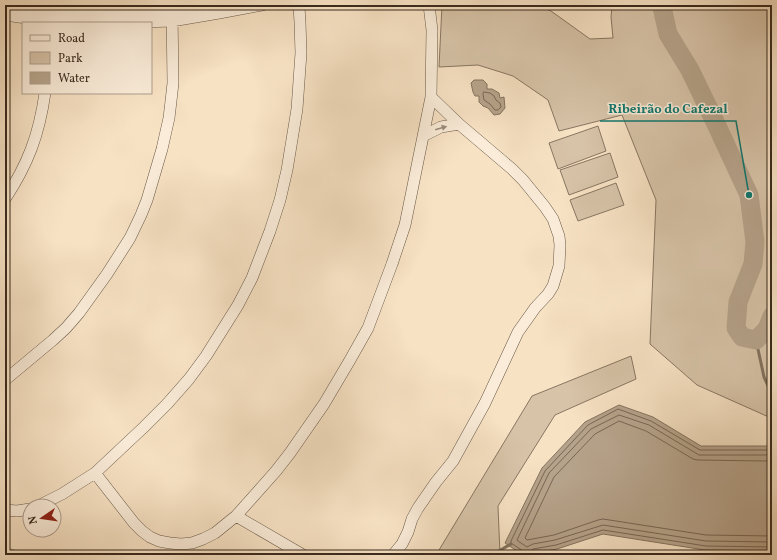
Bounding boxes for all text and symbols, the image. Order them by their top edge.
legend [22,22,152,94]
text: Road [58,31,85,47]
text: Park [58,51,83,67]
text: Water [58,71,90,87]
callout: Ribeirão do Cafezal [600,96,736,121]
text: Ribeirão do Cafezal [608,101,728,119]
one-way arrow [435,125,447,131]
north arrow [22,498,62,538]
text: N [26,514,42,525]

